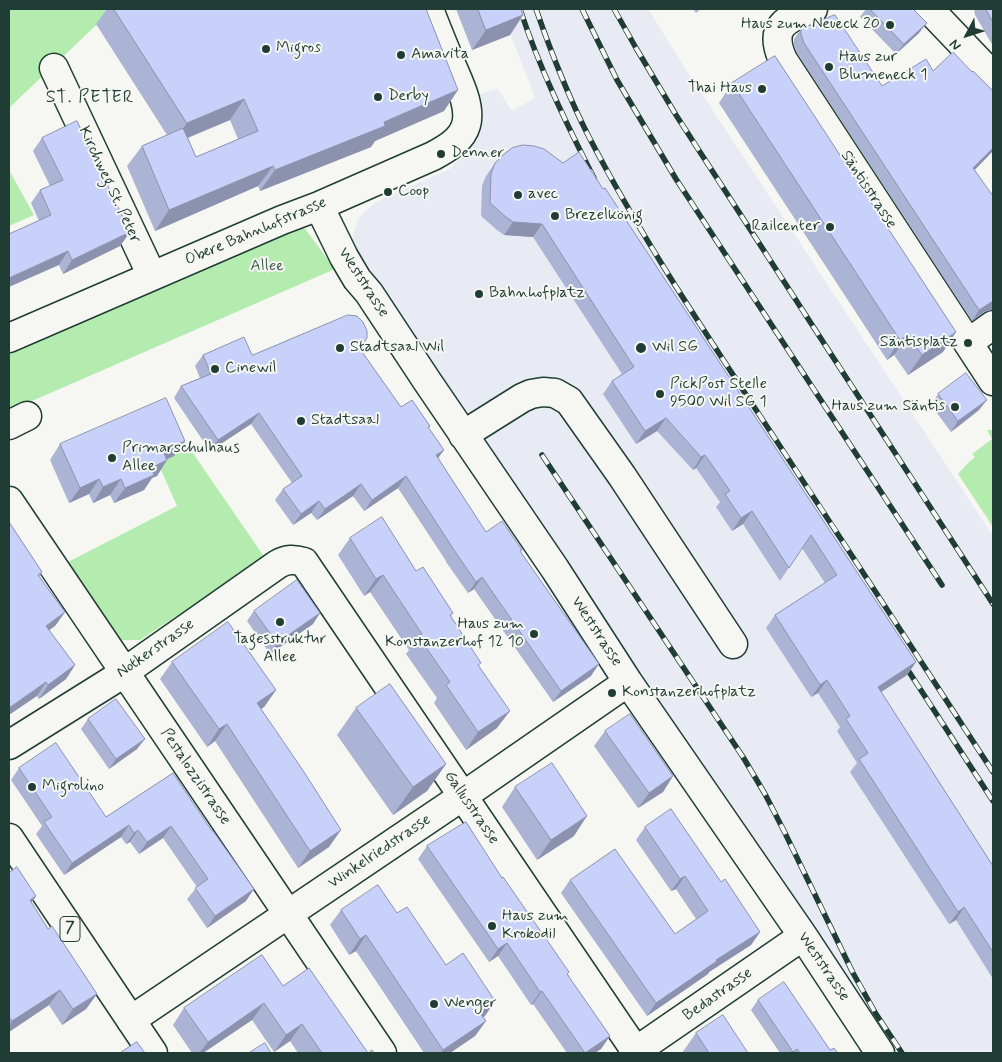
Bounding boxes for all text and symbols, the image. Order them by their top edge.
north arrow [942,10,992,60]
place label: Haus zum Neueck 20 [741,15,880,35]
marker: Haus zum Neueck 20 [884,19,896,31]
text: N [946,35,965,54]
place label: Migros [276,39,321,59]
marker: Migros [260,43,272,55]
place label: Amavita [411,45,469,65]
place label: Haus zur Blumeneck 1 [839,48,927,86]
marker: Amavita [395,49,407,61]
marker: Haus zur Blumeneck 1 [823,61,835,73]
place label: Thai Haus [688,79,752,99]
marker: Thai Haus [756,83,768,95]
district label: ST. PETER [40,87,140,109]
place label: Derby [388,87,429,107]
marker: Derby [372,91,384,103]
street label: Kirchweg St. Peter [73,123,145,247]
place label: Denner [451,144,504,164]
street label: Säntisstrasse [836,147,900,233]
marker: Denner [435,148,447,160]
place label: Coop [398,182,429,202]
place label: avec [528,185,558,205]
marker: Coop [382,186,394,198]
marker: avec [512,189,524,201]
street label: Obere Bahnhofstrasse [182,194,330,270]
place label: Brezelkönig [565,206,643,226]
marker: Brezelkönig [549,210,561,222]
place label: Railcenter [752,217,820,237]
marker: Railcenter [824,221,836,233]
street label: Weststrasse [333,244,393,322]
park label: Allee [250,257,284,277]
place label: Bahnhofplatz [489,284,585,304]
marker: Bahnhofplatz [473,288,485,300]
place label: Säntisplatz [880,333,958,353]
marker: Säntisplatz [962,337,974,349]
place label: Stadtsaal Wil [350,338,444,358]
place label: Wil SG [652,338,698,358]
marker: Wil SG [634,341,648,355]
marker: Stadtsaal Wil [334,342,346,354]
place label: Cinewil [225,359,277,379]
marker: Cinewil [209,363,221,375]
place label: PickPost Stelle 9500 Wil SG 1 [670,375,767,413]
marker: PickPost Stelle 9500 Wil SG 1 [654,388,666,400]
place label: Haus zum Säntis [832,397,945,417]
marker: Haus zum Säntis [949,401,961,413]
place label: Stadtsaal [311,411,379,431]
marker: Stadtsaal [295,415,307,427]
place label: Primarschulhaus Allee [122,439,240,477]
marker: Primarschulhaus Allee [106,452,118,464]
street label: Weststrasse [566,593,626,671]
street label: Notkerstrasse [113,615,199,683]
place label: Haus zum Konstanzerhof 12 10 [385,615,524,653]
marker: Tagesstruktur Allee [274,616,286,628]
marker: Haus zum Konstanzerhof 12 10 [528,628,540,640]
place label: Tagesstruktur Allee [234,630,326,668]
place label: Konstanzerhofplatz [622,683,756,703]
marker: Konstanzerhofplatz [606,687,618,699]
street label: Pestalozzistrasse [156,725,234,829]
street label: Gallusstrasse [439,767,503,849]
place label: Migrolino [42,777,104,797]
marker: Migrolino [26,781,38,793]
street label: Winkelriedstrasse [325,811,435,893]
place label: Haus zum Krokodil [502,907,569,945]
road number: 7 [60,916,80,942]
marker: Haus zum Krokodil [486,920,498,932]
street label: Weststrasse [793,929,853,1005]
street label: Bedastrasse [679,964,757,1026]
place label: Wenger [444,994,496,1014]
marker: Wenger [428,998,440,1010]

